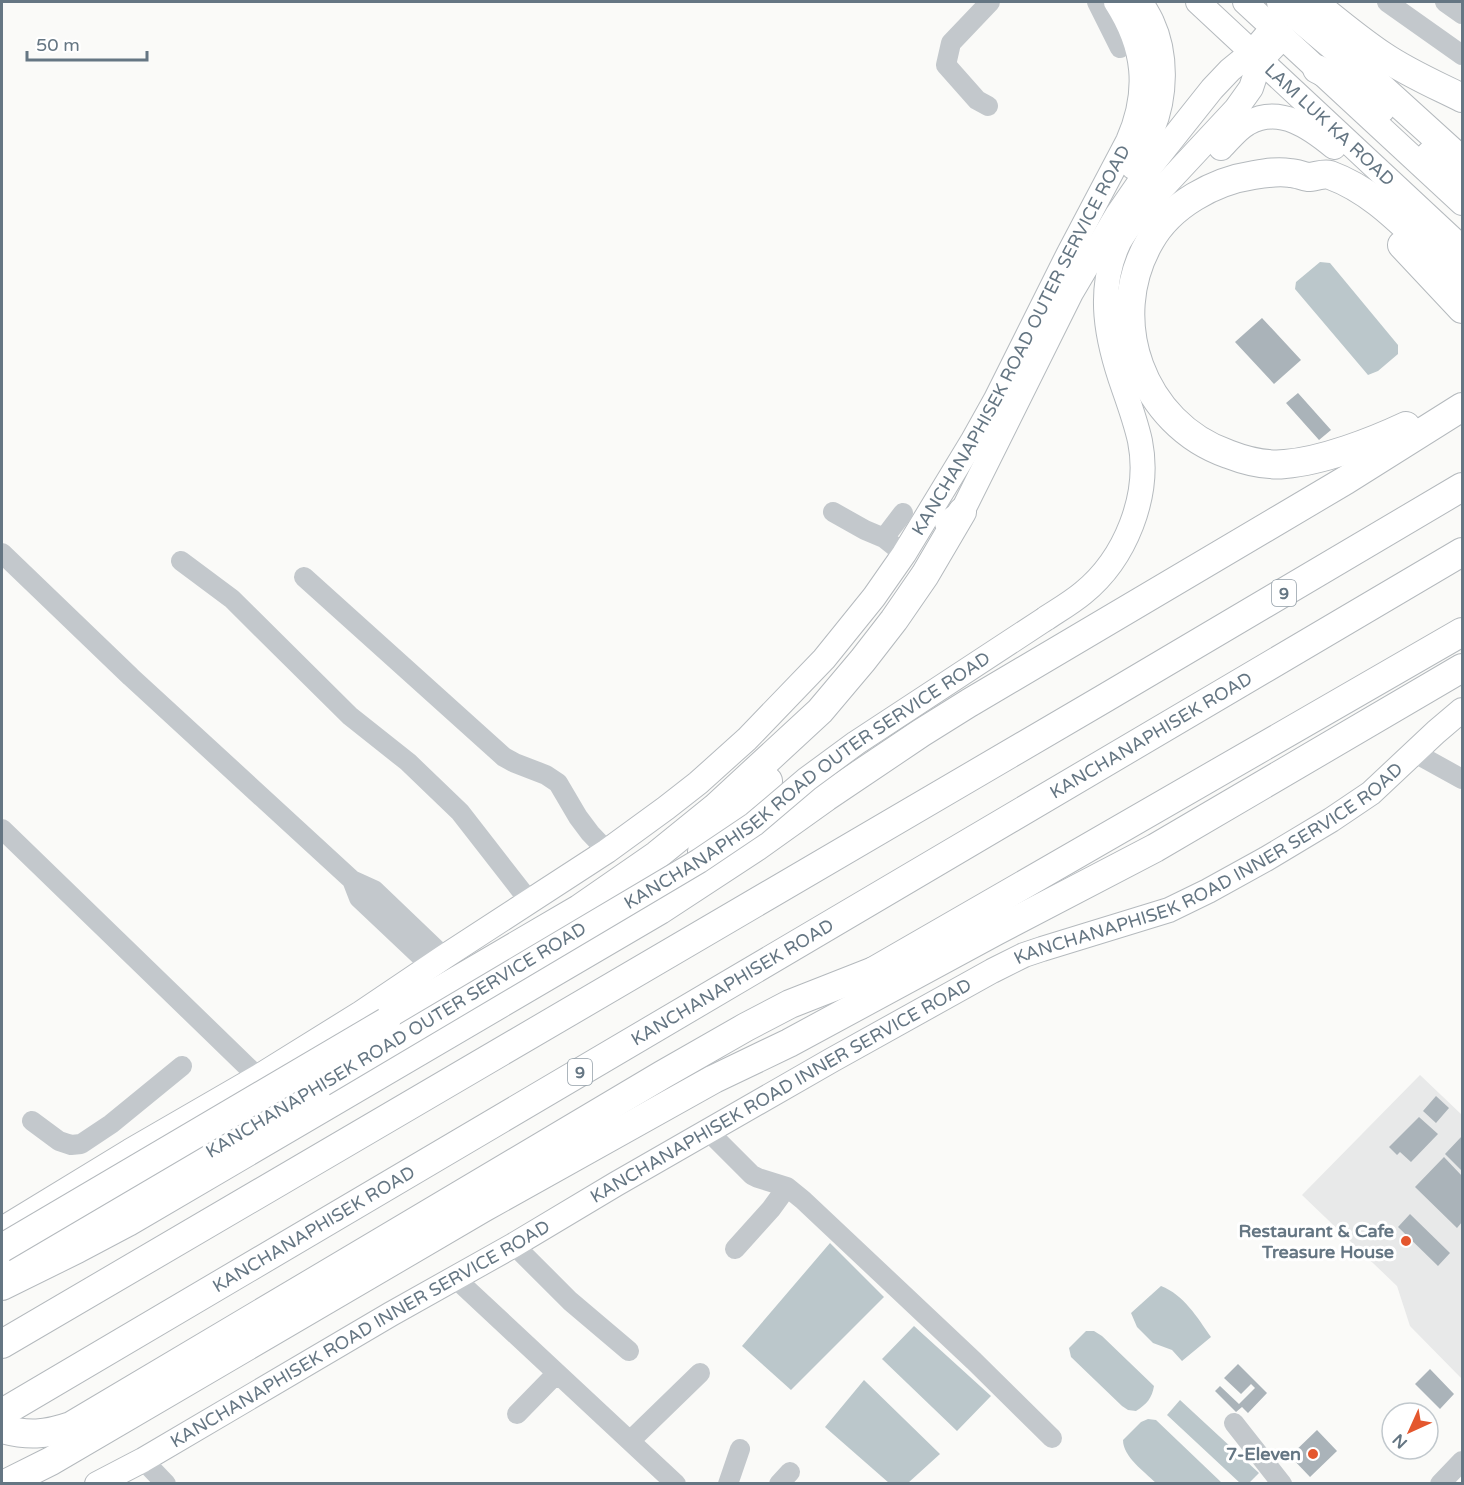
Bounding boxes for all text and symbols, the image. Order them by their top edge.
scale bar [27,24,147,62]
text: 50 m [36,34,80,56]
street label: LAM LUK KA ROAD [1260,59,1399,191]
street label: KANCHANAPHISEK ROAD OUTER SERVICE ROAD [907,141,1135,539]
road number: 9 [1272,580,1296,606]
street label: KANCHANAPHISEK ROAD OUTER SERVICE ROAD [620,647,994,914]
street label: KANCHANAPHISEK ROAD [1046,667,1256,804]
street label: KANCHANAPHISEK ROAD INNER SERVICE ROAD [1010,758,1407,969]
street label: KANCHANAPHISEK ROAD [627,914,838,1050]
street label: KANCHANAPHISEK ROAD OUTER SERVICE ROAD [202,917,590,1163]
street label: KANCHANAPHISEK ROAD INNER SERVICE ROAD [586,974,975,1208]
road number: 9 [568,1059,592,1085]
street label: KANCHANAPHISEK ROAD [209,1161,419,1297]
street label: KANCHANAPHISEK ROAD INNER SERVICE ROAD [166,1215,554,1452]
place label: Restaurant & Cafe Treasure House [1238,1220,1394,1263]
marker: Restaurant & Cafe Treasure House [1399,1234,1413,1248]
north arrow [1380,1401,1440,1461]
text: N [1388,1429,1412,1453]
place label: 7-Eleven [1226,1443,1301,1465]
marker: 7-Eleven [1306,1447,1320,1461]

